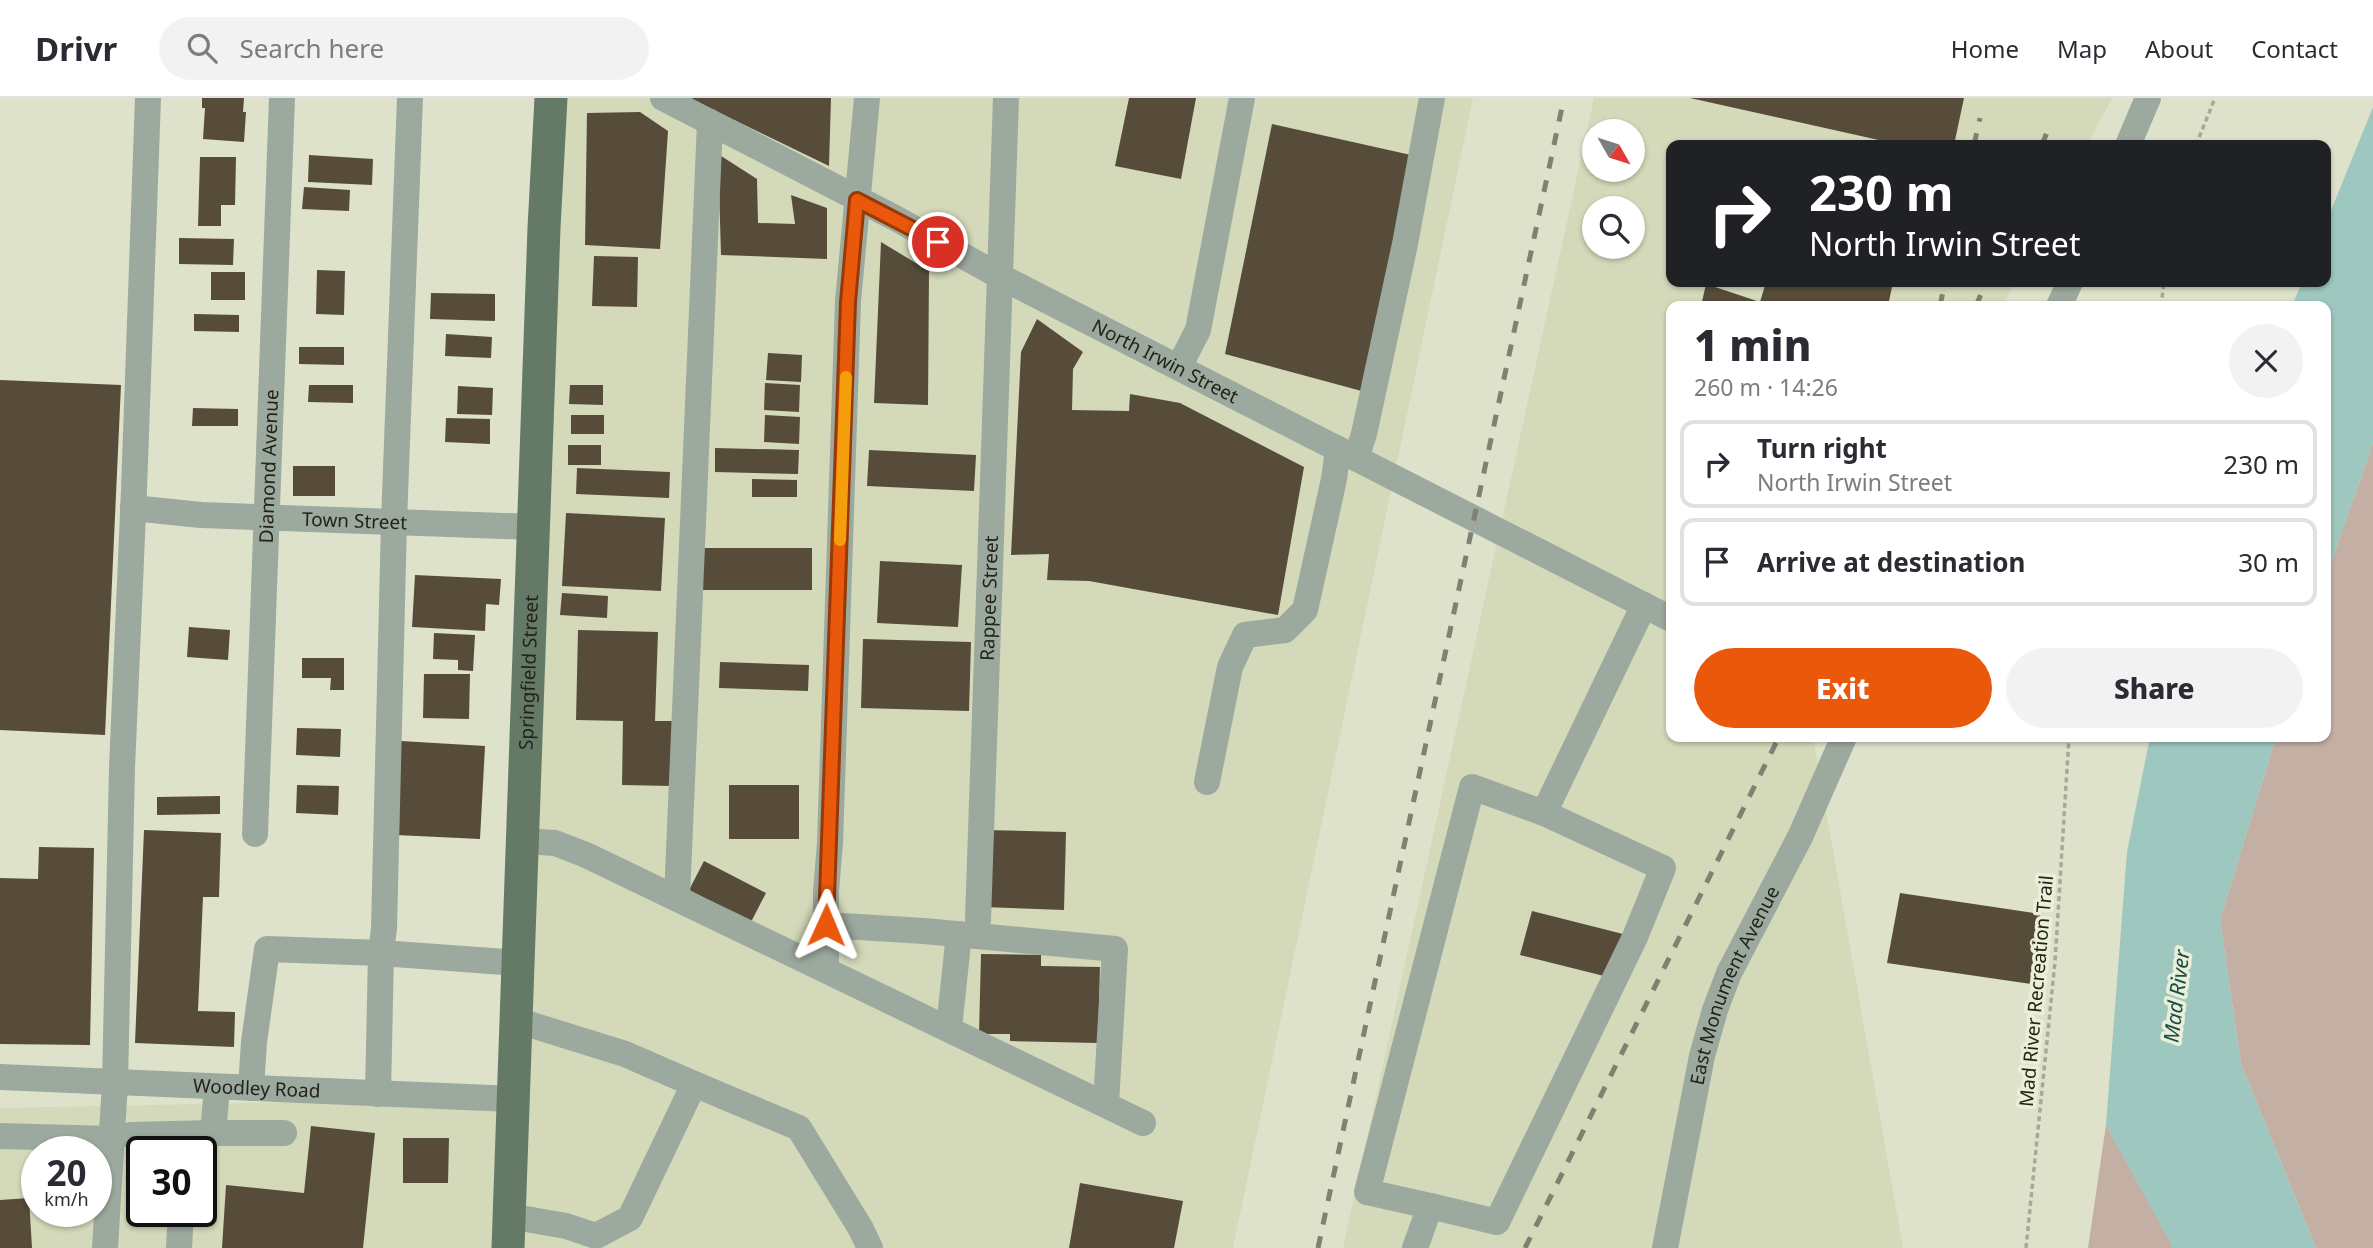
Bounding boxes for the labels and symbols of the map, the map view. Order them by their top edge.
north arrow [1582,119,1645,182]
pin [908,212,968,272]
street label: North Irwin Street [1088,313,1243,409]
street label: Diamond Avenue [253,389,284,544]
street label: Town Street [302,506,408,535]
street label: Rappee Street [974,535,1004,661]
street label: Springfield Street [513,594,544,750]
street label: Mad River Recreation Trail [2013,874,2059,1108]
street label: East Monument Avenue [1684,881,1785,1087]
position arrow [789,888,863,962]
water label: Mad River [2156,946,2196,1044]
street label: Woodley Road [192,1072,321,1104]
speed limit sign: 30 [126,1136,217,1227]

